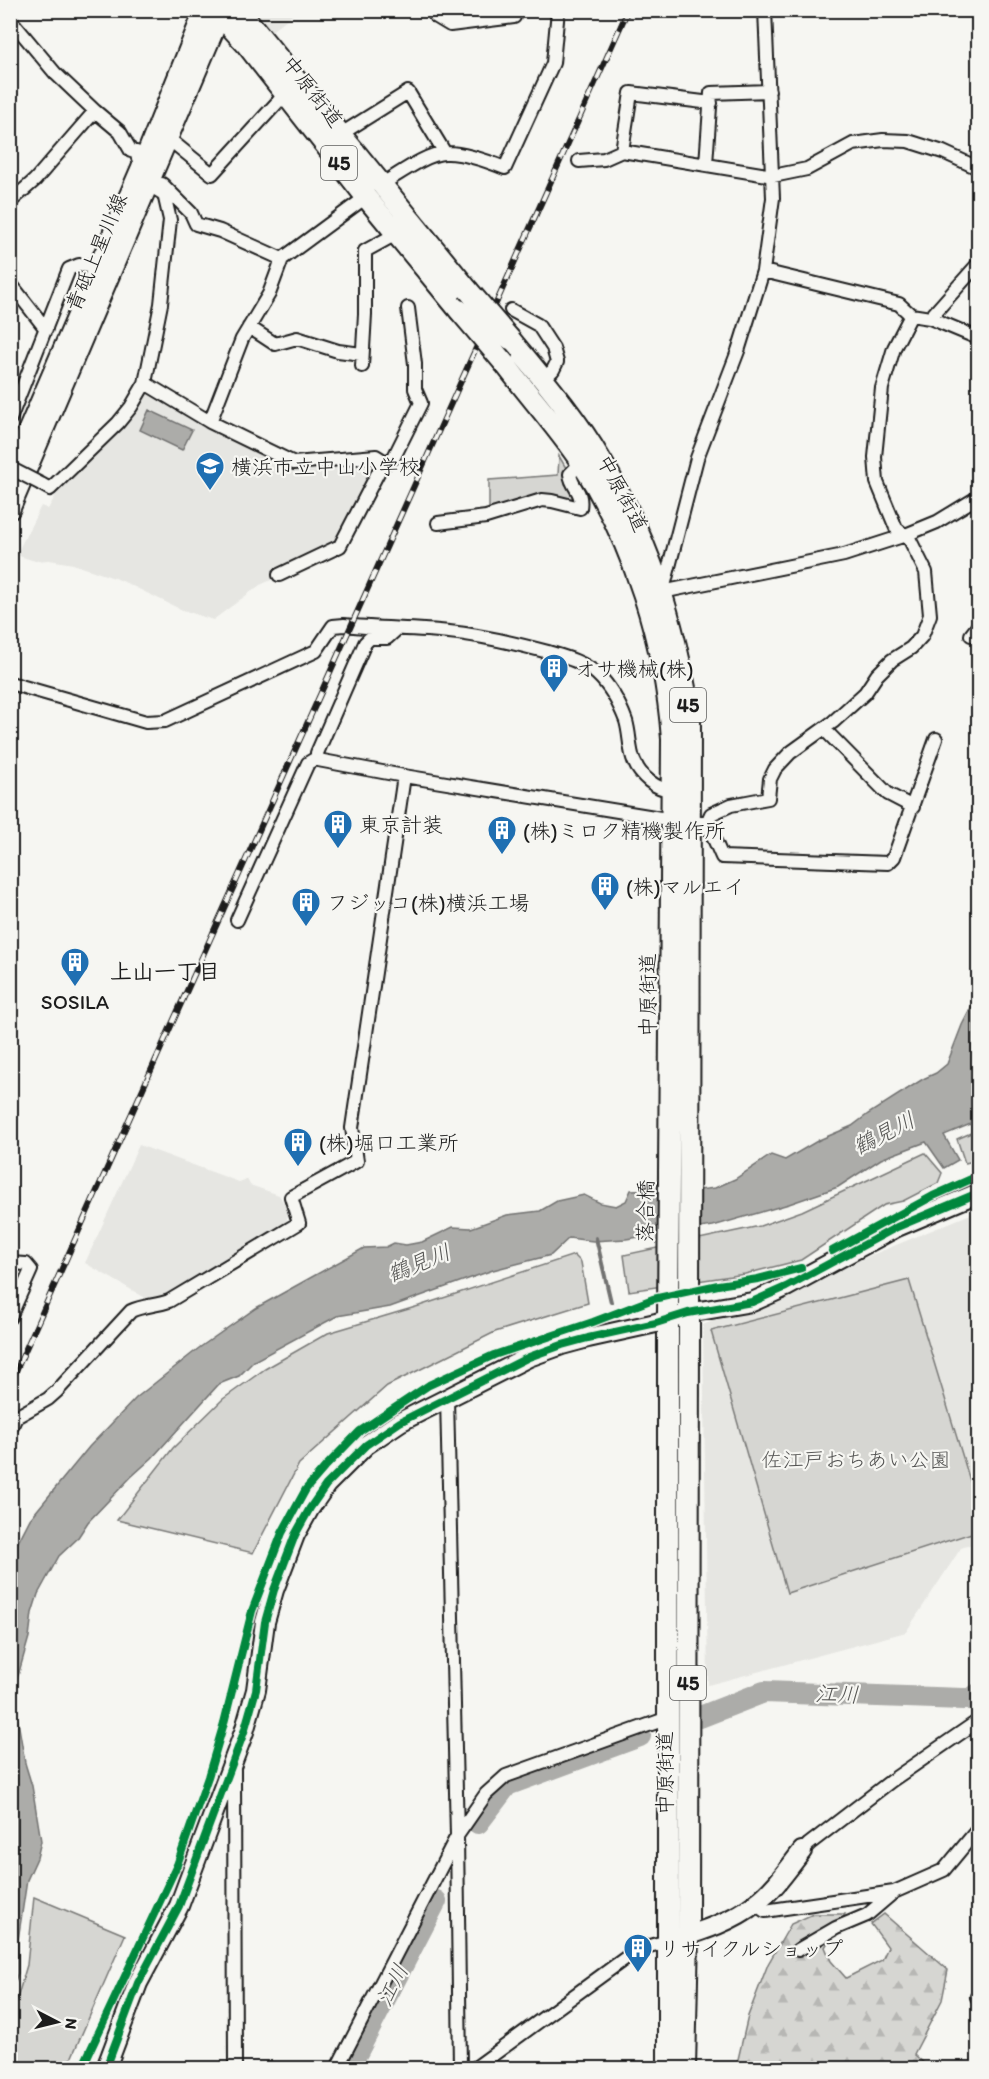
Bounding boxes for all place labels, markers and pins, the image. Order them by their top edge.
school or university icon: 横浜市立中山小学校 [194,450,226,492]
place label: 横浜市立中山小学校 [231,454,420,479]
building icon: オサ機械(株) [538,652,570,694]
place label: オサ機械(株) [575,656,694,681]
building icon: 東京計装 [322,808,354,850]
place label: 東京計装 [359,812,443,837]
building icon: (株)ミロク精機製作所 [486,814,518,856]
place label: (株)ミロク精機製作所 [523,818,726,843]
building icon: (株)マルエイ [589,870,621,912]
place label: (株)マルエイ [626,874,744,899]
building icon: フジッコ(株)横浜工場 [290,886,322,928]
place label: フジッコ(株)横浜工場 [327,890,530,915]
building icon: SOSILA [59,946,91,988]
place label: SOSILA [41,989,110,1014]
building icon: (株)堀口工業所 [282,1126,314,1168]
place label: (株)堀口工業所 [319,1130,459,1155]
building icon: リサイクルショップ [622,1932,654,1974]
place label: リサイクルショップ [659,1936,844,1961]

